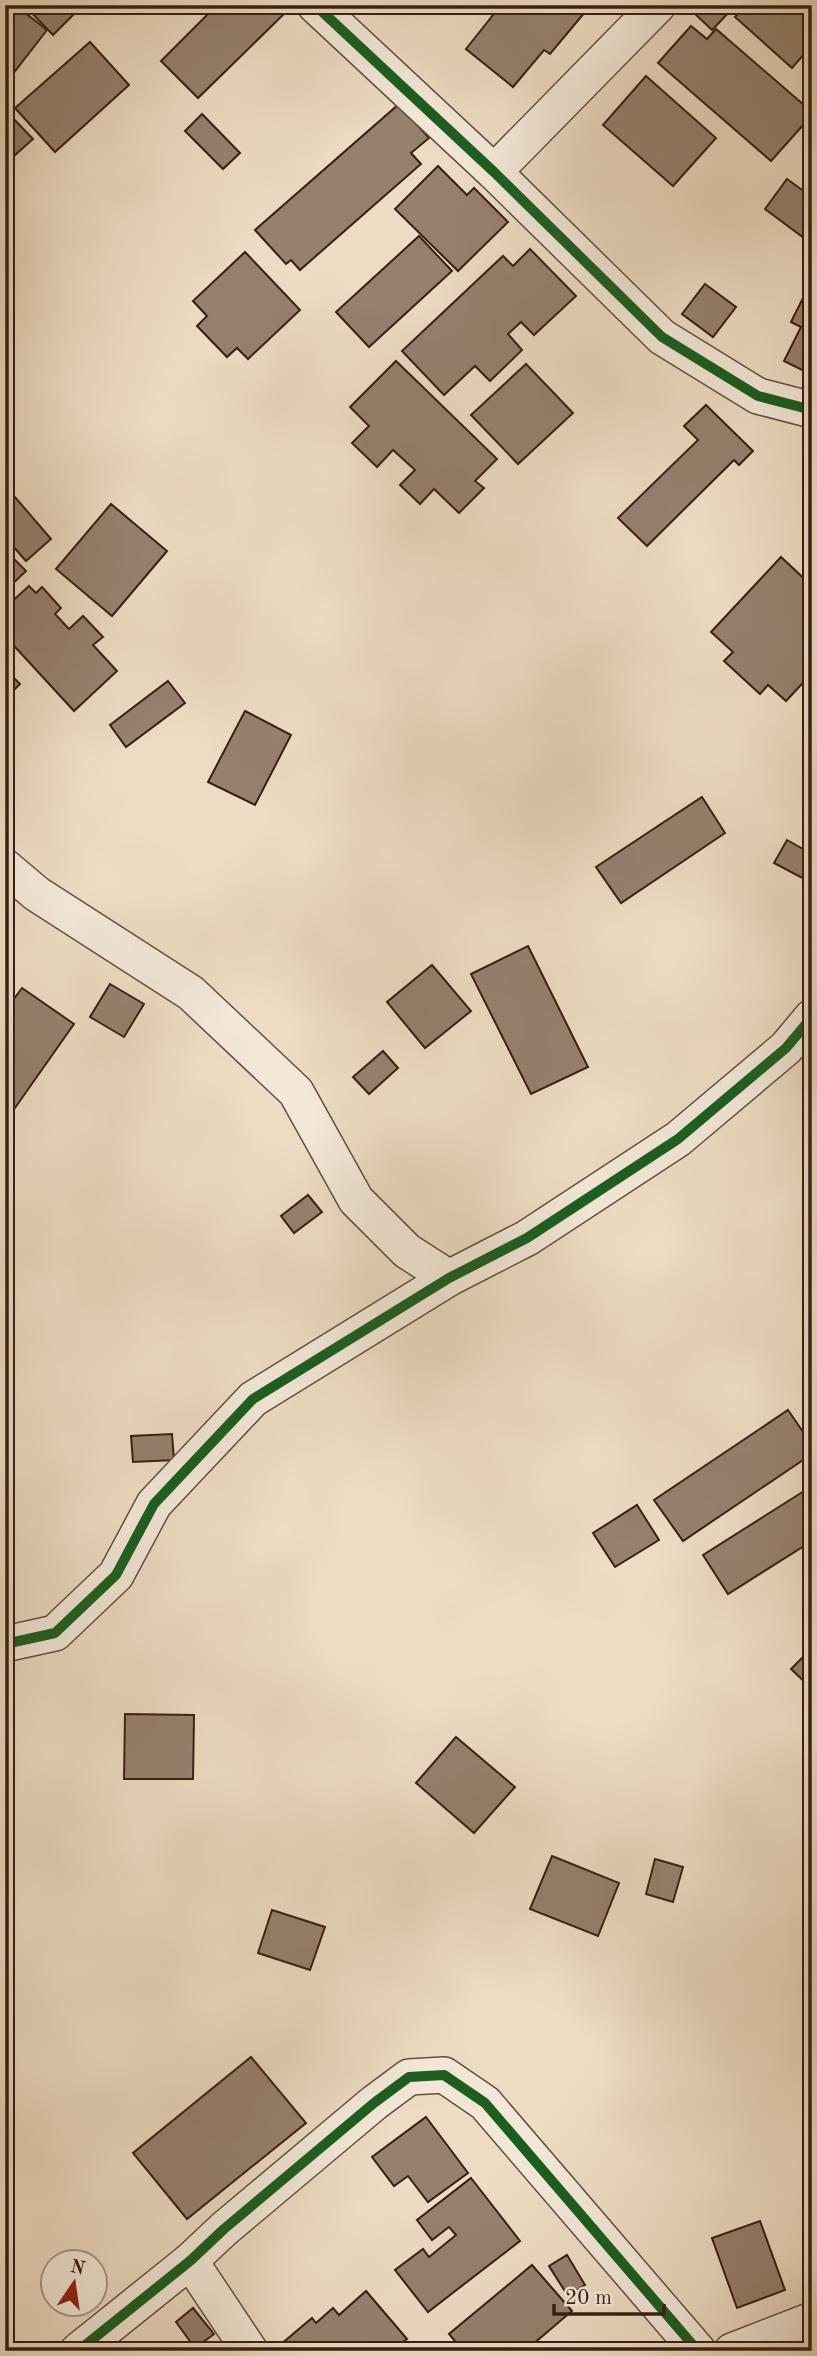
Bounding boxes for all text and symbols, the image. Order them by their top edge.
north arrow [38,2248,108,2318]
text: N [68,2258,87,2280]
scale bar [554,2272,665,2316]
text: 20 m [565,2288,612,2309]

